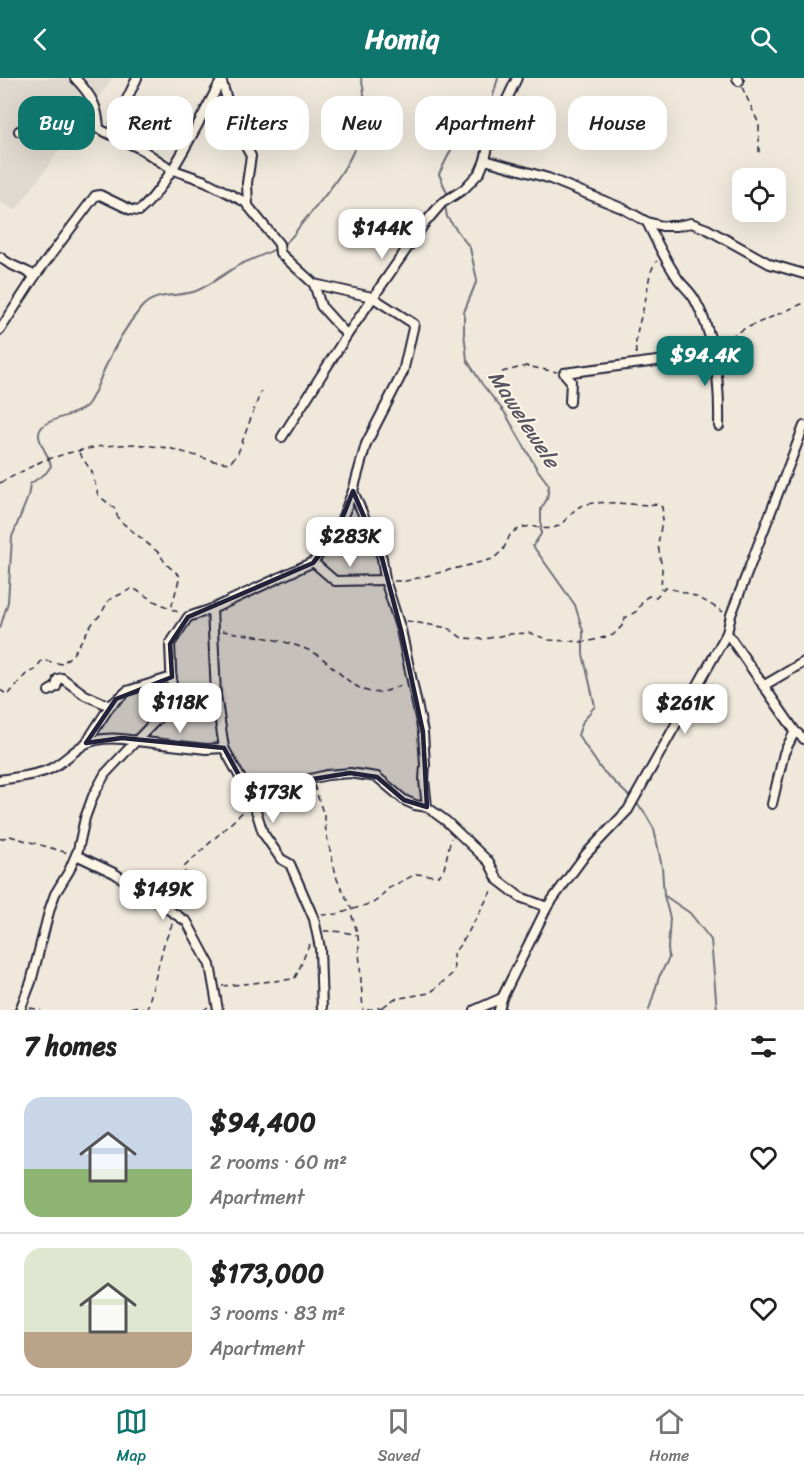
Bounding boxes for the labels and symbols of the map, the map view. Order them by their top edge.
pin: $144K [340,209,424,260]
pin: $94.4K [656,336,754,387]
water label: Mawelewele [478,362,571,478]
pin: $283K [308,517,392,568]
pin: $118K [138,683,222,734]
pin: $261K [643,684,727,735]
pin: $173K [231,773,315,824]
pin: $149K [121,870,205,921]

